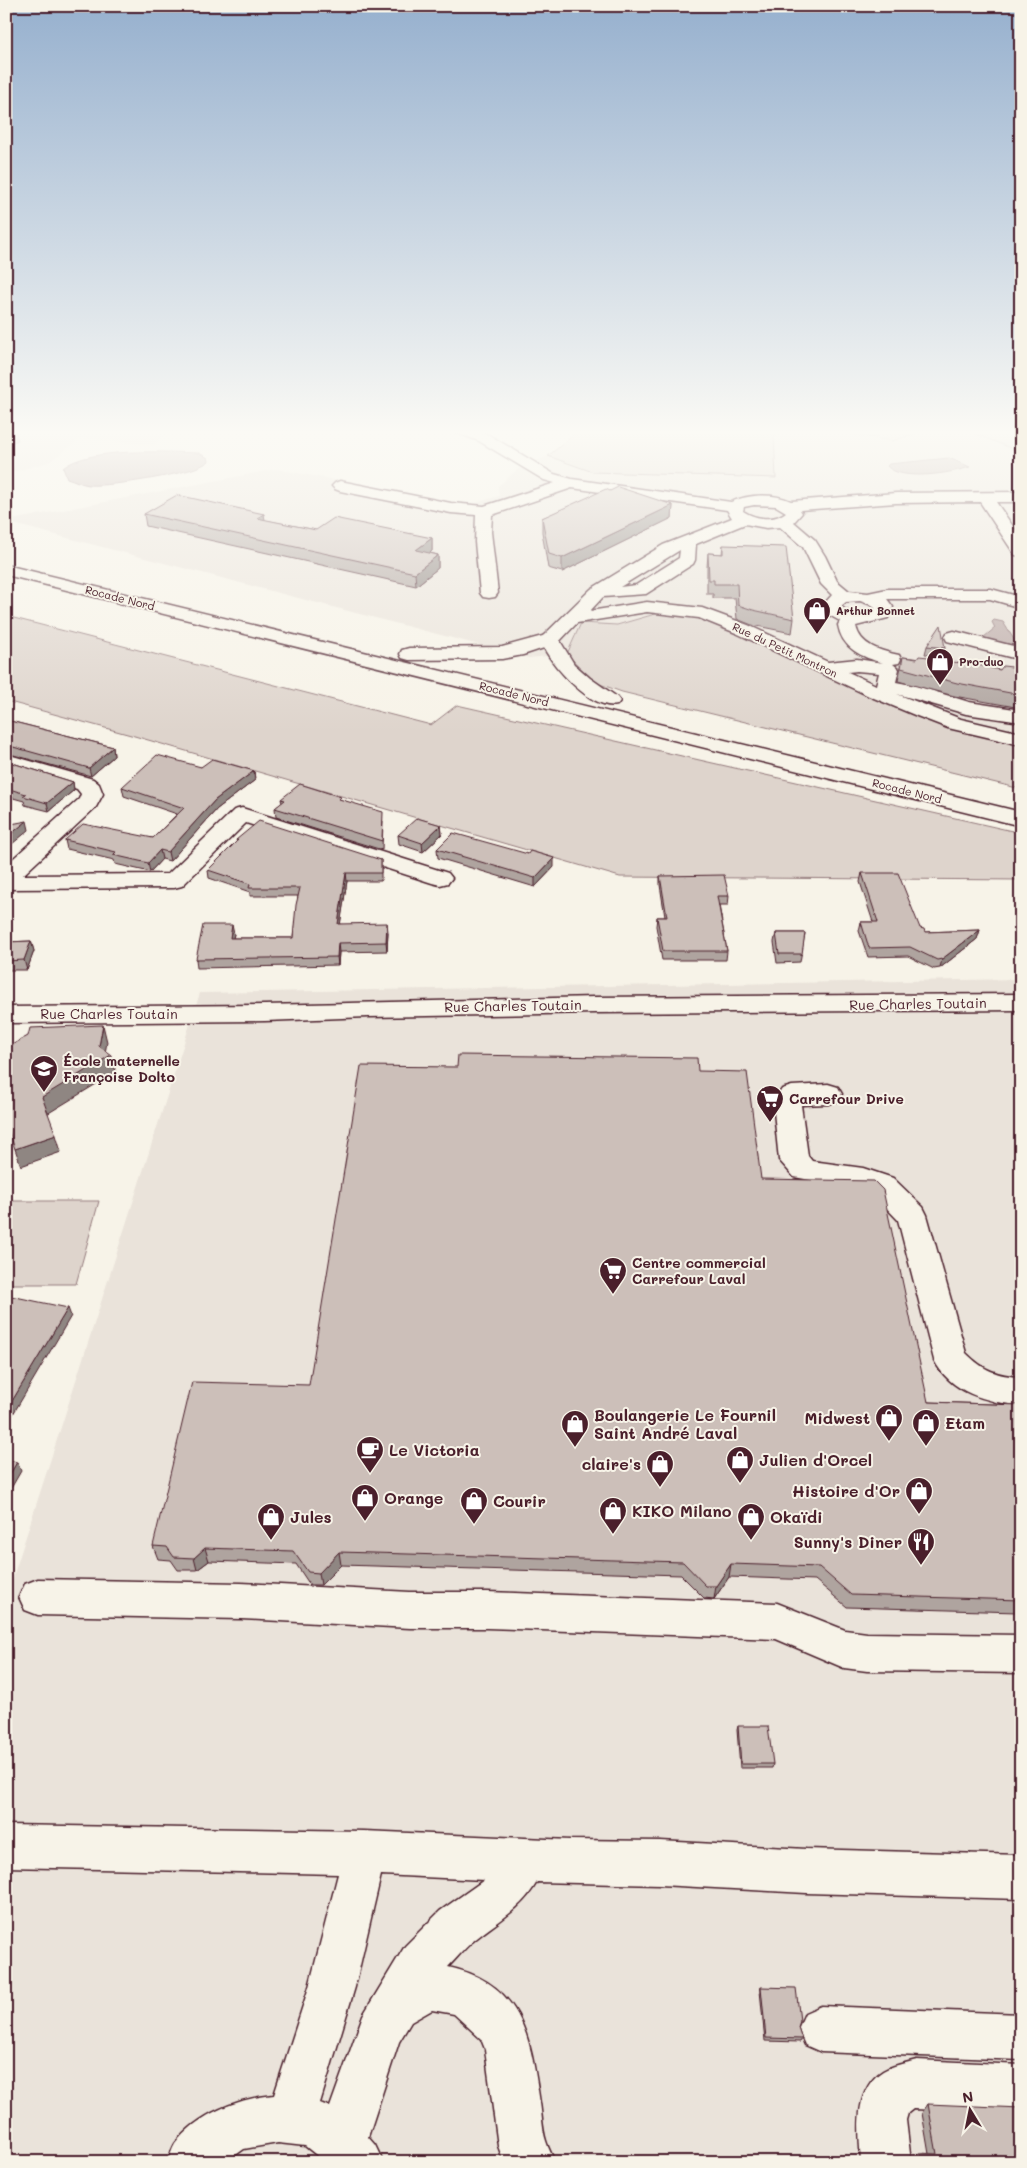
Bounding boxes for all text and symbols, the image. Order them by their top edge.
street label: Rocade Nord [84,582,157,613]
shop icon: Arthur Bonnet [802,596,832,635]
place label: Arthur Bonnet [836,603,915,618]
street label: Rue du Petit Montron [730,619,840,681]
shop icon: Pro-duo [925,647,955,686]
place label: Pro-duo [959,654,1004,669]
street label: Rocade Nord [478,678,551,709]
street label: Rocade Nord [871,775,944,806]
street label: Rue Charles Toutain [849,993,987,1014]
street label: Rue Charles Toutain [444,995,582,1016]
street label: Rue Charles Toutain [40,1004,178,1023]
place label: École maternelle Françoise Dolto [63,1051,180,1086]
school or university icon: École maternelle Françoise Dolto [29,1054,59,1093]
supermarket icon: Carrefour Drive [755,1084,785,1123]
place label: Carrefour Drive [789,1089,904,1108]
place label: Centre commercial Carrefour Laval [632,1253,766,1288]
supermarket icon: Centre commercial Carrefour Laval [598,1256,628,1295]
shop icon: Midwest [874,1403,904,1442]
place label: Boulangerie Le Fournil Saint André Laval [594,1404,776,1443]
place label: Midwest [804,1407,870,1428]
shop icon: Etam [911,1408,941,1447]
shop icon: Boulangerie Le Fournil Saint André Laval [560,1409,590,1448]
place label: Etam [945,1412,985,1433]
cafe icon: Le Victoria [355,1435,385,1474]
place label: Le Victoria [389,1439,480,1460]
shop icon: Julien d'Orcel [725,1445,755,1484]
shop icon: claire's [645,1449,675,1488]
place label: Julien d'Orcel [759,1449,872,1470]
place label: claire's [582,1453,641,1474]
shop icon: Histoire d'Or [904,1476,934,1515]
place label: Histoire d'Or [792,1480,900,1501]
shop icon: Orange [350,1483,380,1522]
shop icon: Courir [459,1486,489,1525]
place label: Orange [384,1487,443,1508]
place label: Courir [493,1490,546,1511]
shop icon: KIKO Milano [598,1496,628,1535]
place label: KIKO Milano [632,1500,732,1521]
shop icon: Jules [256,1502,286,1541]
shop icon: Okaïdi [736,1502,766,1541]
place label: Jules [290,1506,332,1527]
place label: Okaïdi [770,1506,823,1527]
restaurant icon: Sunny's Diner [906,1527,936,1566]
place label: Sunny's Diner [794,1531,902,1552]
north arrow [944,2086,994,2136]
text: N [961,2086,975,2107]

